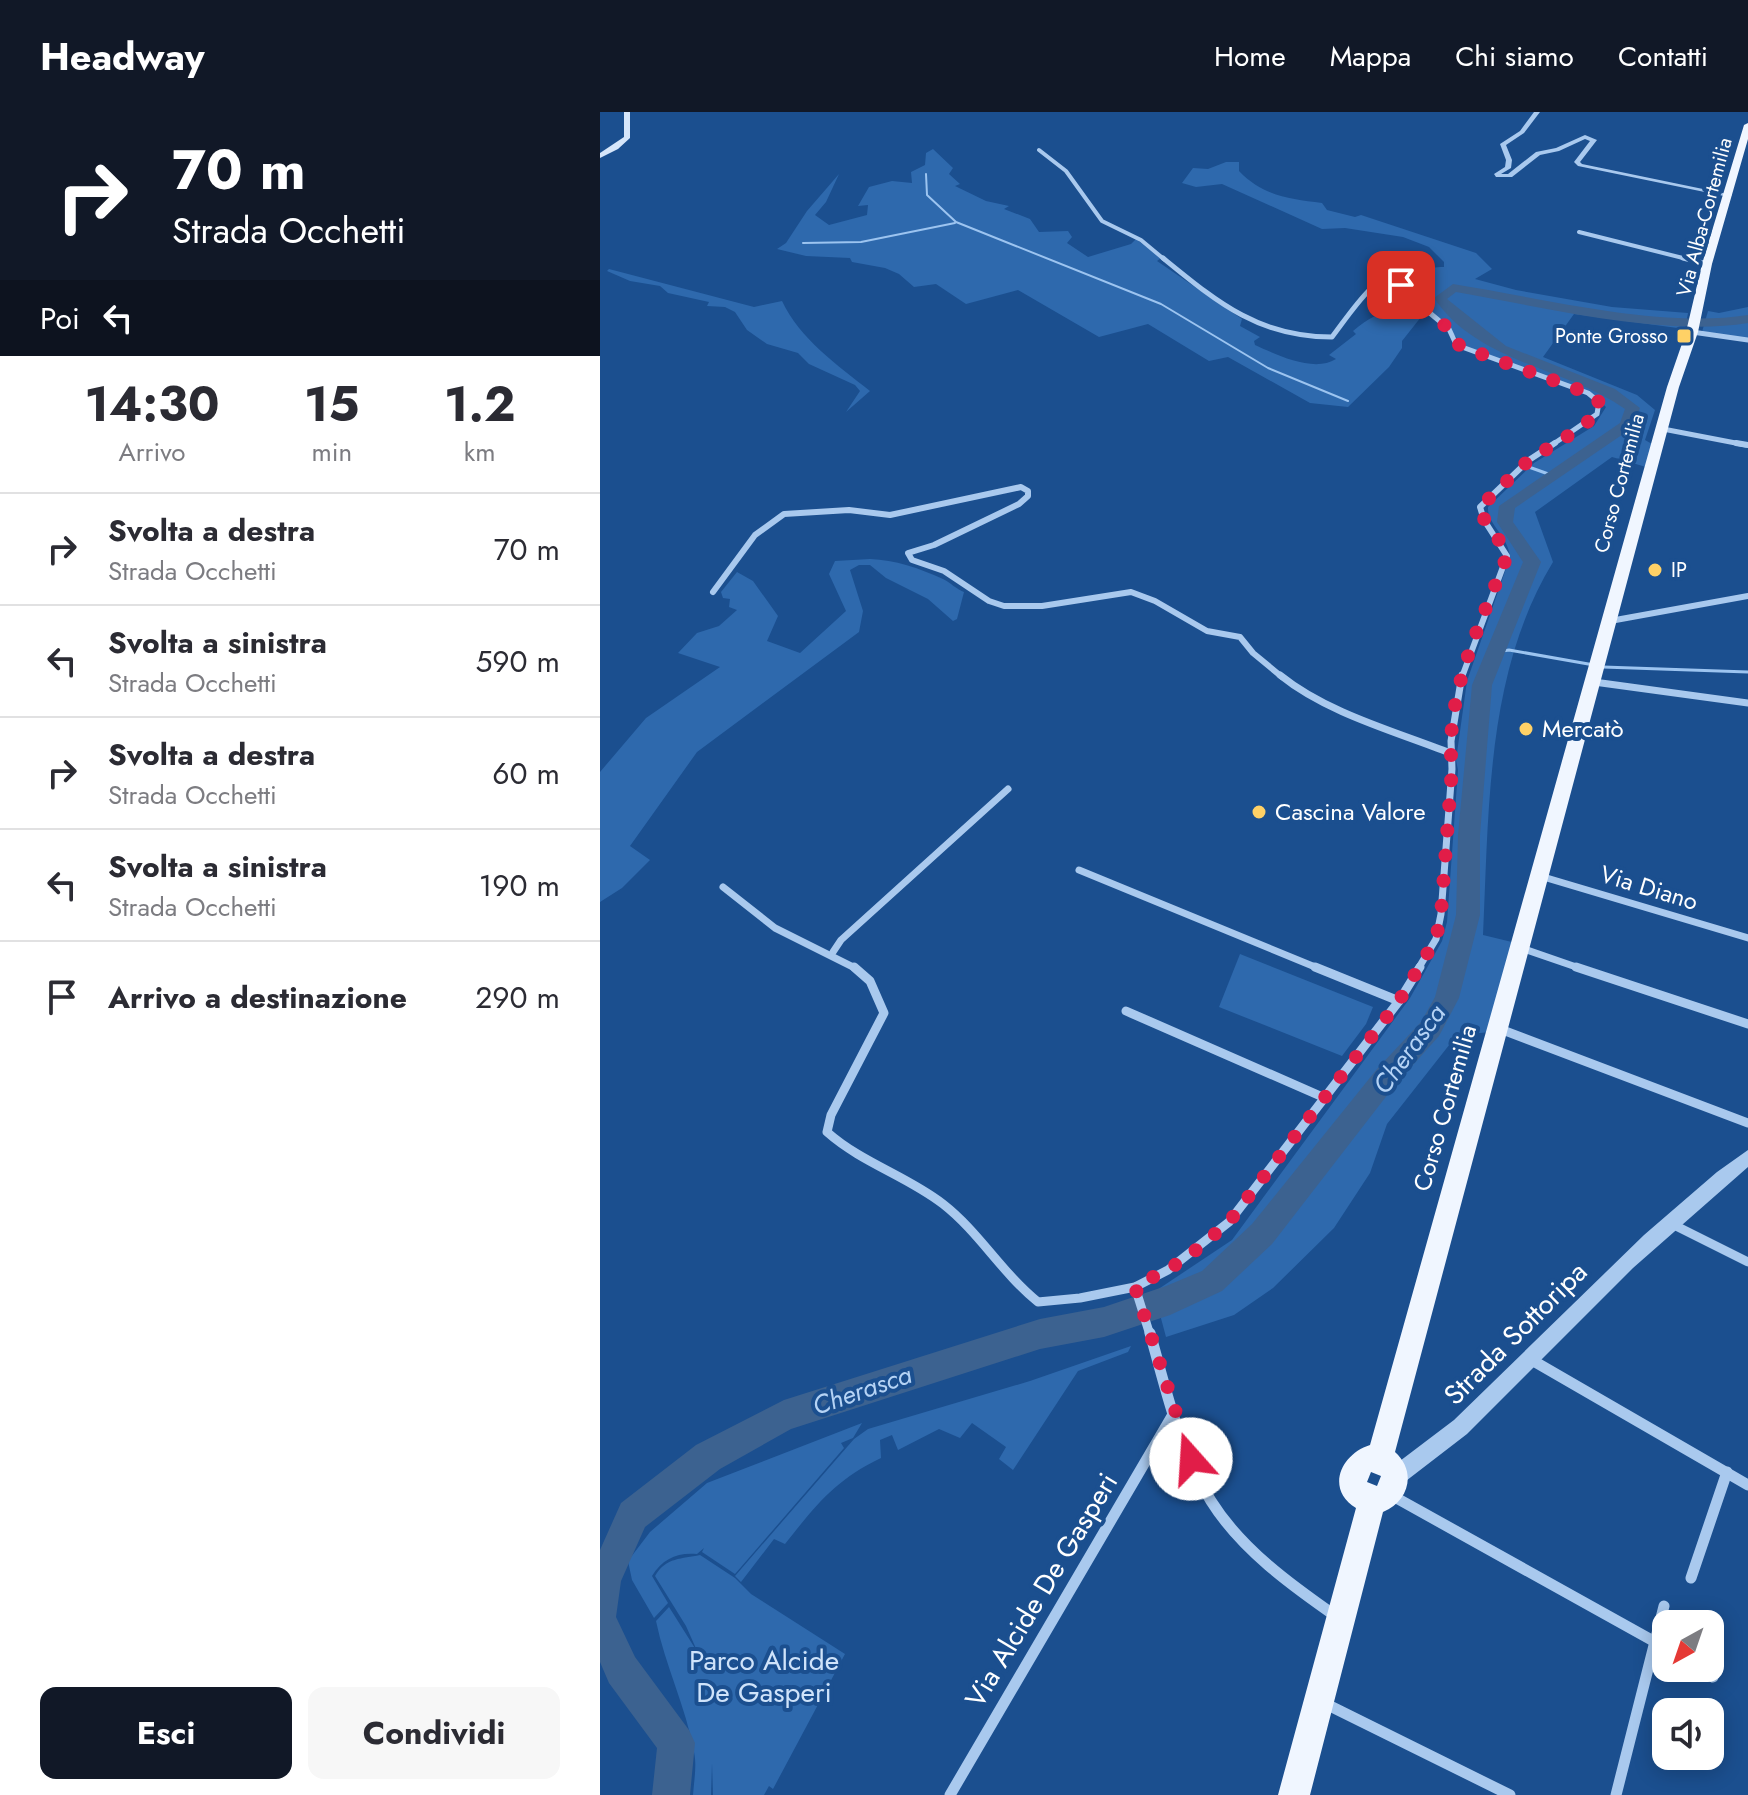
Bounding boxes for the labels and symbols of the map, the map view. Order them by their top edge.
street label: Via Alba-Cortemilia [1669,134,1740,300]
pin [1367,251,1435,319]
place label: Ponte Grosso [1555,322,1668,351]
marker: Ponte Grosso [1675,327,1693,345]
street label: Corso Cortemilia [1587,410,1652,556]
place label: IP [1671,556,1687,585]
marker: IP [1646,561,1664,579]
place label: Mercatò [1542,711,1624,746]
marker: Mercatò [1517,720,1535,738]
place label: Cascina Valore [1275,794,1426,829]
marker: Cascina Valore [1250,803,1268,821]
street label: Via Diano [1596,856,1702,919]
water label: Cherasca [1363,996,1455,1102]
street label: Corso Cortemilia [1404,1020,1485,1195]
street label: Strada Sottoripa [1434,1252,1597,1415]
water label: Cherasca [807,1355,918,1425]
position arrow [1149,1417,1233,1501]
street label: Via Alcide De Gasperi [955,1465,1128,1715]
north arrow [1652,1610,1724,1682]
park label: Parco Alcide De Gasperi [689,1640,839,1713]

